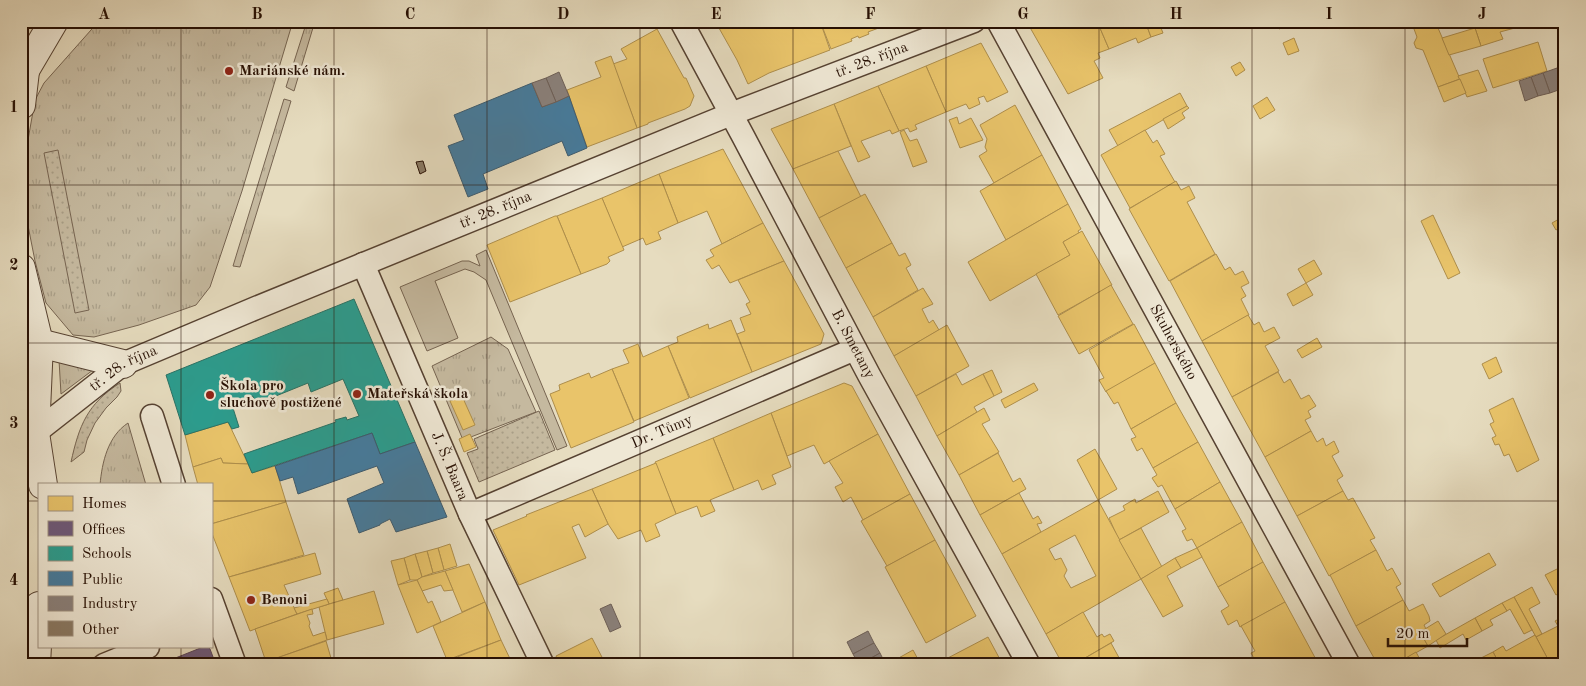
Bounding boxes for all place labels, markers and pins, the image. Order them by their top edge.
place label: Mariánské nám. [239,64,345,79]
marker: Mariánské nám. [223,65,235,77]
place label: Škola pro sluchově postižené [220,376,342,411]
place label: Mateřská škola [367,387,469,402]
marker: Mateřská škola [351,388,363,400]
marker: Škola pro sluchově postižené [204,389,216,401]
place label: Benoni [261,593,307,608]
marker: Benoni [245,594,257,606]

